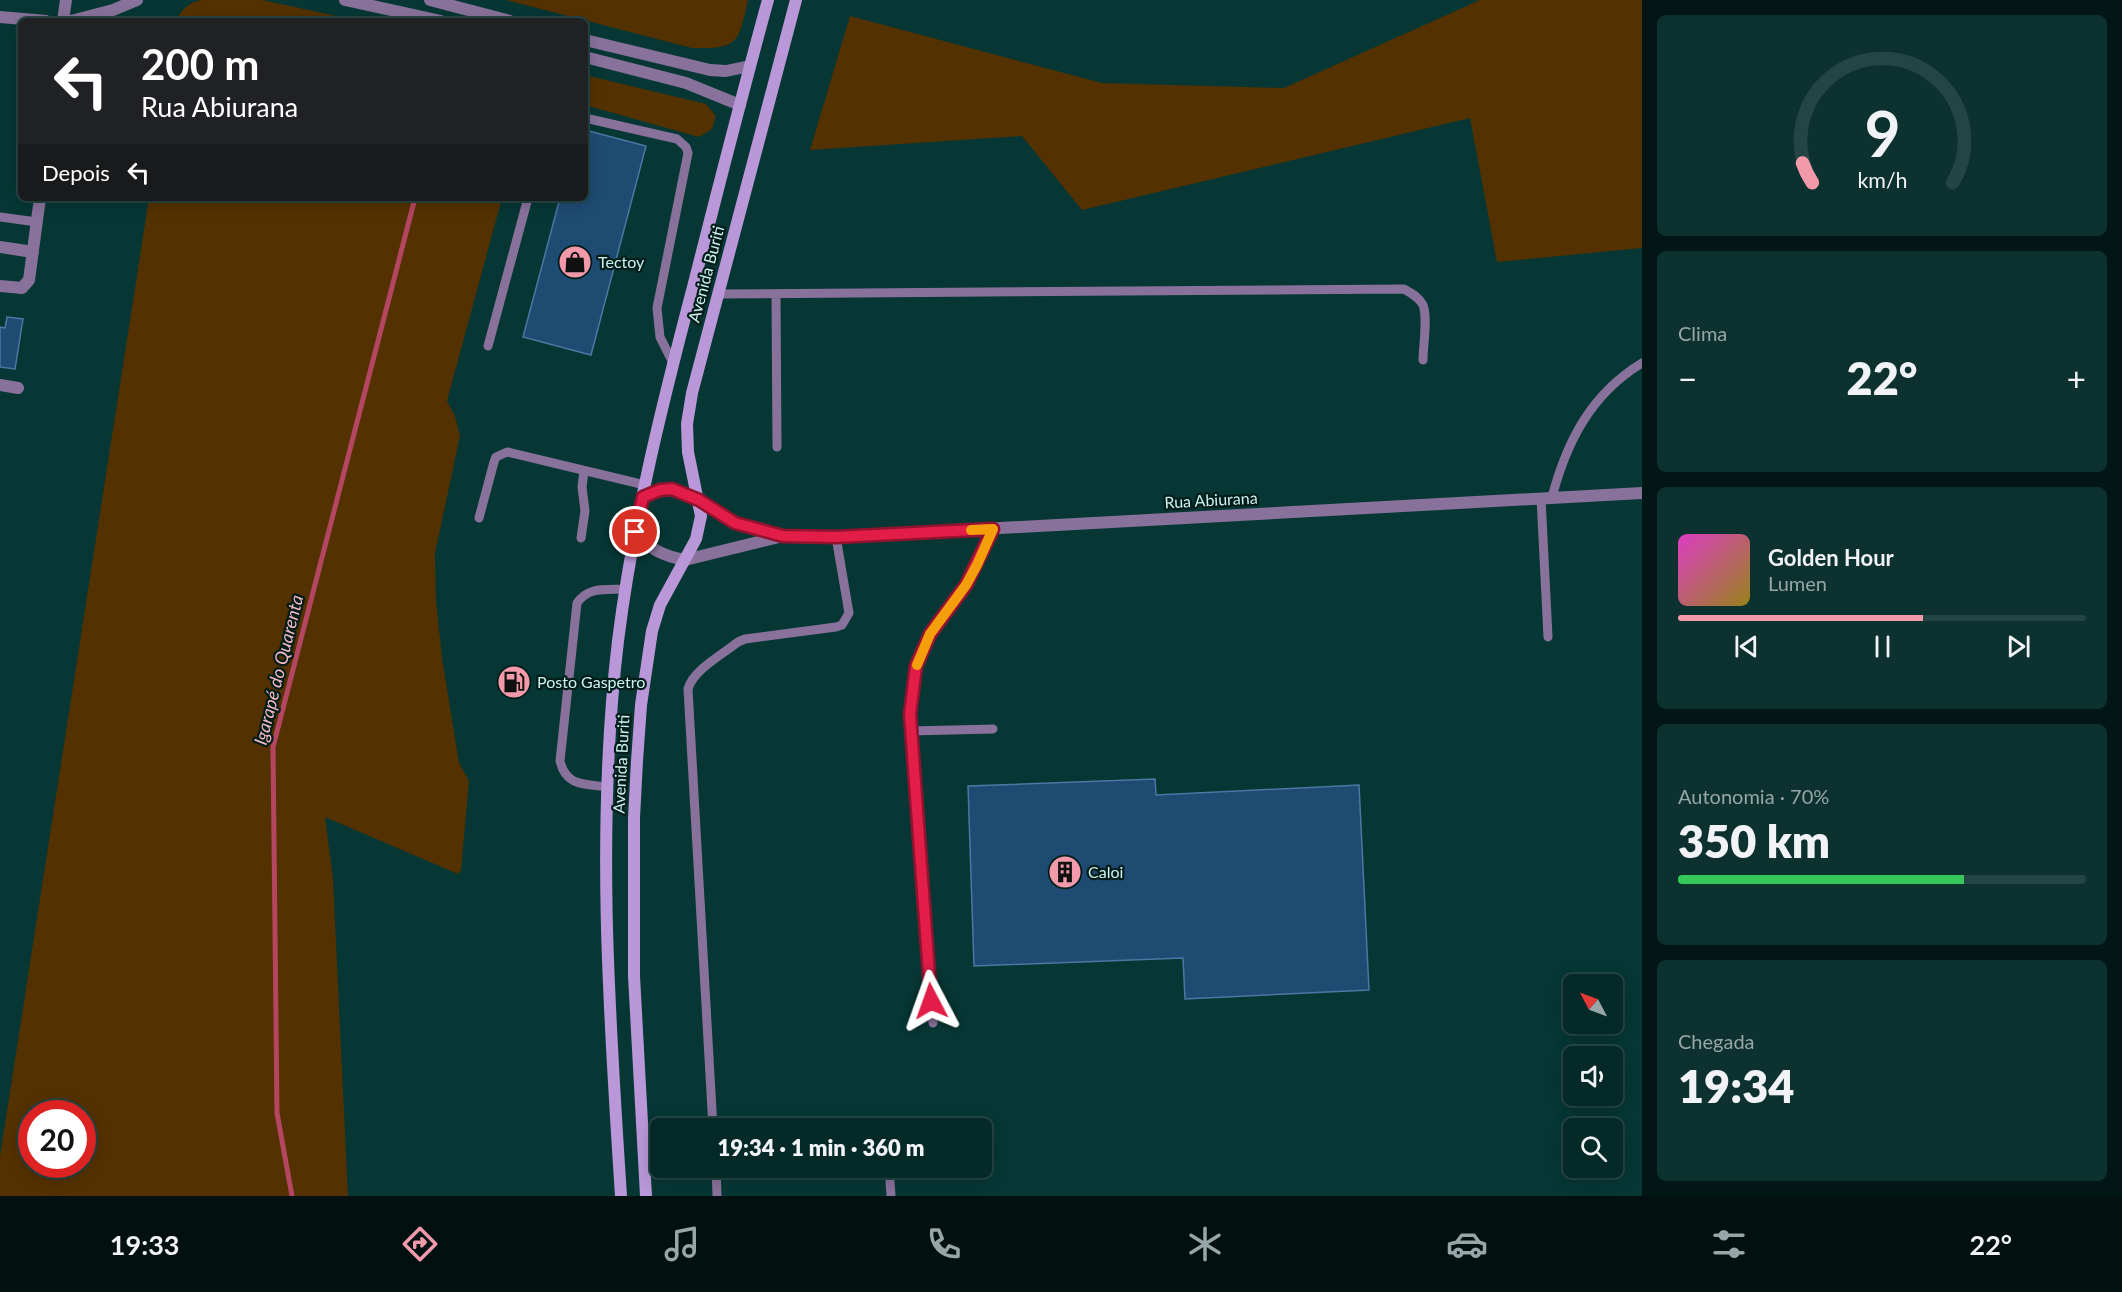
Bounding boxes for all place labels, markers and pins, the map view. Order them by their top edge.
shop icon: Tectoy [557,244,593,280]
place label: Tectoy [598,252,645,271]
pin [609,506,660,557]
fuel station icon: Posto Gaspetro [496,664,532,700]
place label: Posto Gaspetro [537,672,645,691]
building icon: Caloi [1047,854,1083,890]
place label: Caloi [1088,862,1123,881]

